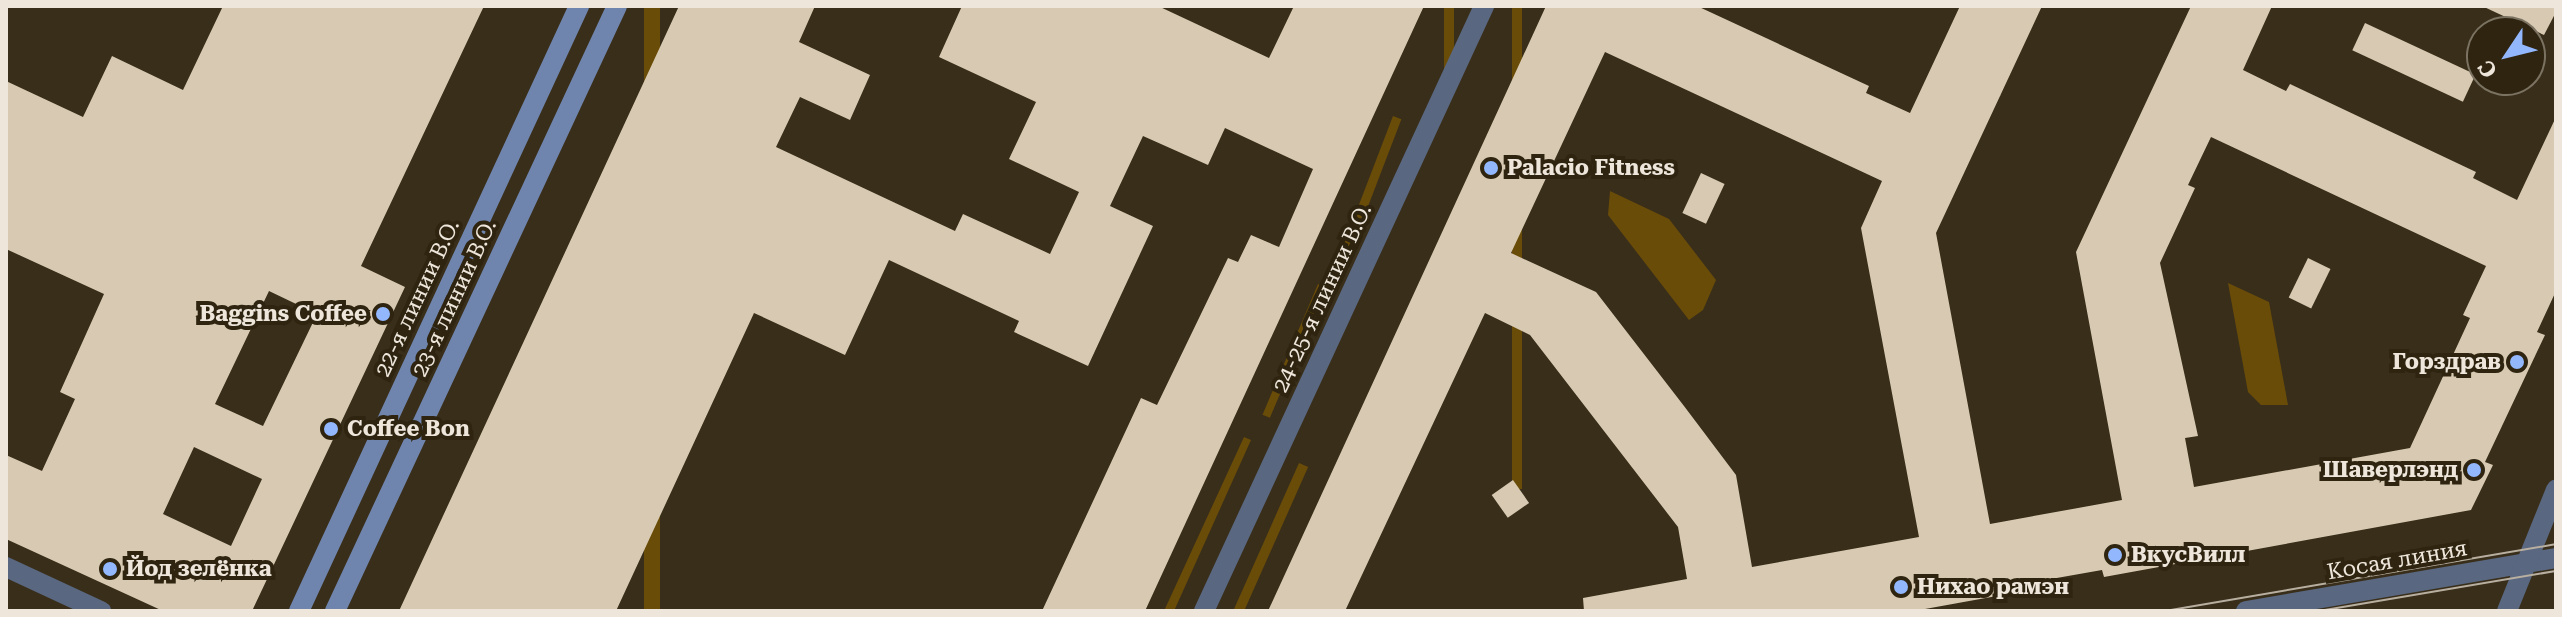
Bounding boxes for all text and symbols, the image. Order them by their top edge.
north arrow [2466,16,2546,96]
text: С [2473,55,2502,82]
place label: Palacio Fitness [1507,155,1675,181]
marker: Palacio Fitness [1482,159,1500,177]
street label: 24-25-я линии В.О. [1267,200,1377,396]
street label: 22-я линии В.О. [369,215,465,381]
street label: 23-я линии В.О. [406,215,502,381]
place label: Baggins Coffee [199,301,367,327]
marker: Baggins Coffee [374,305,392,323]
place label: Горздрав [2393,349,2501,375]
marker: Горздрав [2508,353,2526,371]
place label: Coffee Bon [347,416,470,442]
marker: Coffee Bon [322,420,340,438]
place label: Шаверлэнд [2323,457,2458,483]
marker: Шаверлэнд [2465,461,2483,479]
street label: Косая линия [2325,535,2469,585]
place label: ВкусВилл [2131,542,2245,568]
marker: ВкусВилл [2106,546,2124,564]
place label: Йод зелёнка [126,556,272,582]
marker: Йод зелёнка [101,560,119,578]
place label: Нихао рамэн [1917,574,2069,600]
marker: Нихао рамэн [1892,578,1910,596]

